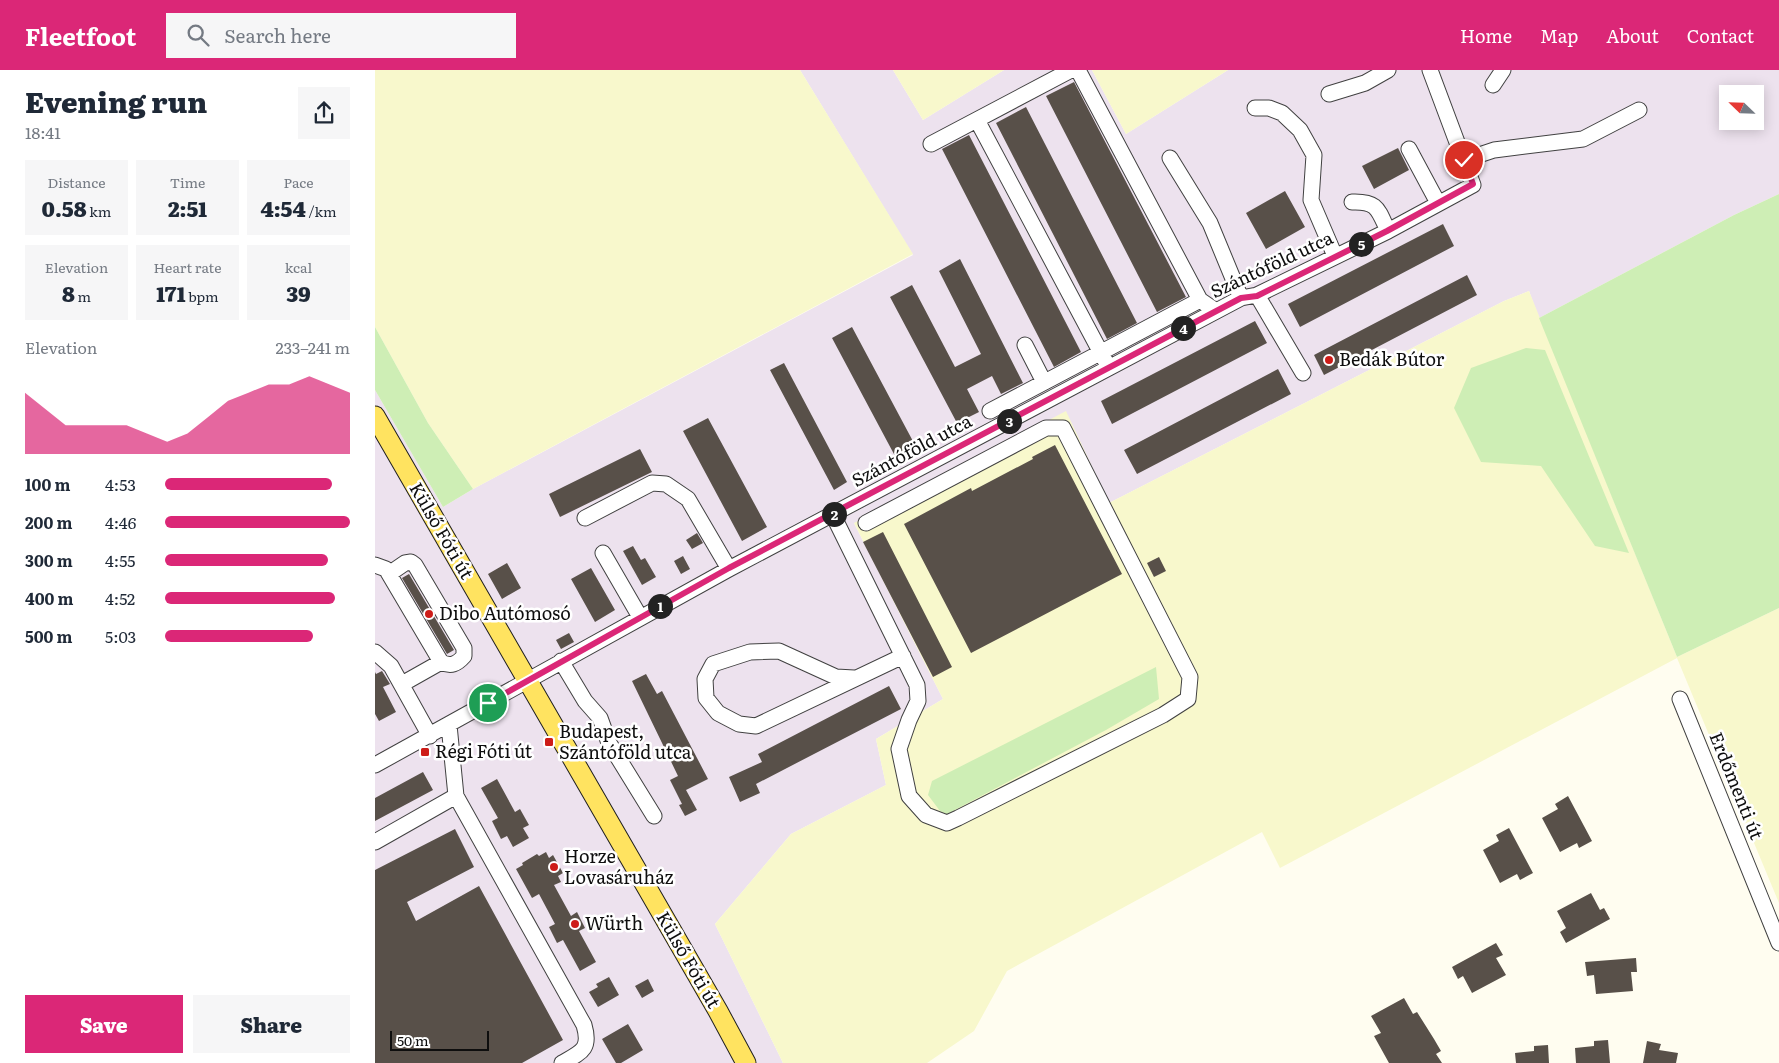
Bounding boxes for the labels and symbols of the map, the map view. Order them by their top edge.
north arrow [1719,85,1764,130]
pin [1443,139,1485,181]
street label: Szántóföld utca [1206,223,1337,304]
pin: 5 [1349,232,1373,256]
pin: 4 [1171,316,1195,340]
place label: Bedák Bútor [1339,345,1445,372]
marker: Bedák Bútor [1323,354,1335,366]
street label: Szántóföld utca [846,406,976,493]
pin: 3 [997,408,1021,434]
street label: Külső Fóti út [404,477,481,584]
pin: 2 [821,502,847,526]
pin: 1 [647,594,673,618]
place label: Dibo Autómosó [439,599,571,626]
marker: Dibo Autómosó [423,608,435,620]
pin [467,682,509,724]
place label: Budapest, Szántóföld utca [559,717,692,765]
street label: Erdőmenti út [1704,728,1772,844]
marker: Budapest, Szántóföld utca [543,736,555,748]
place label: Régi Fóti út [435,737,533,764]
marker: Régi Fóti út [419,746,431,758]
place label: Horze Lovasáruház [564,842,674,890]
marker: Horze Lovasáruház [548,861,560,873]
street label: Külső Fóti út [651,906,728,1013]
place label: Würth [585,909,643,936]
marker: Würth [569,918,581,930]
scale bar [390,1028,489,1051]

